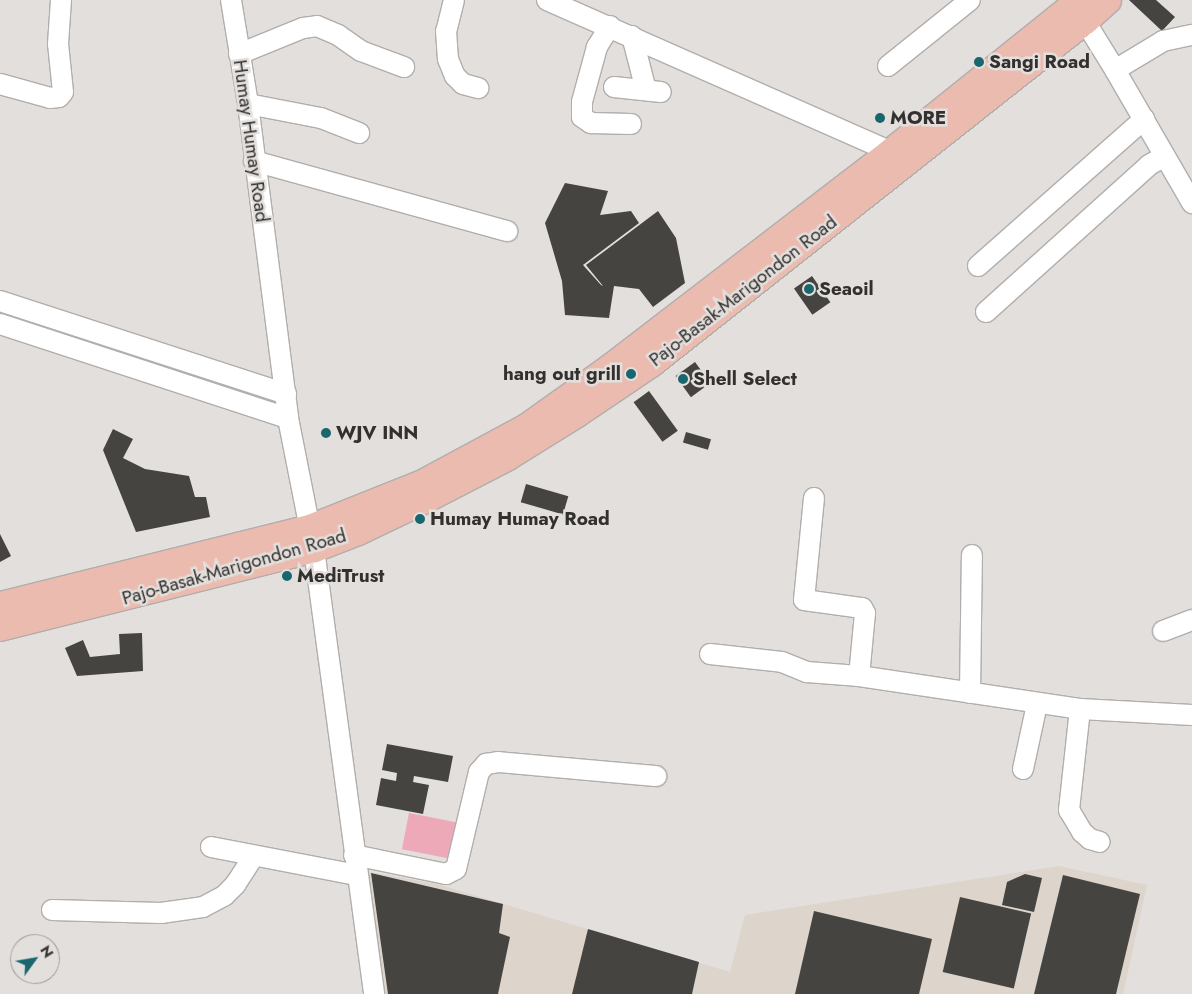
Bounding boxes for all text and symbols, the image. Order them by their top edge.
place label: Sangi Road [989,51,1090,73]
marker: Sangi Road [973,56,985,68]
street label: Humay Humay Road [228,58,274,224]
place label: MORE [890,107,946,129]
marker: MORE [874,112,886,124]
street label: Pajo-Basak-Marigondon Road [645,211,841,371]
place label: Seaoil [819,278,874,300]
marker: Seaoil [803,283,815,295]
place label: hang out grill [503,363,621,385]
marker: hang out grill [625,368,637,380]
place label: Shell Select [693,368,797,390]
marker: Shell Select [677,373,689,385]
place label: WJV INN [336,422,418,444]
marker: WJV INN [320,427,332,439]
place label: Humay Humay Road [430,508,610,530]
marker: Humay Humay Road [414,513,426,525]
street label: Pajo-Basak-Marigondon Road [119,524,349,610]
place label: MediTrust [297,565,384,587]
marker: MediTrust [281,570,293,582]
north arrow [10,934,60,984]
text: N [35,942,58,962]

